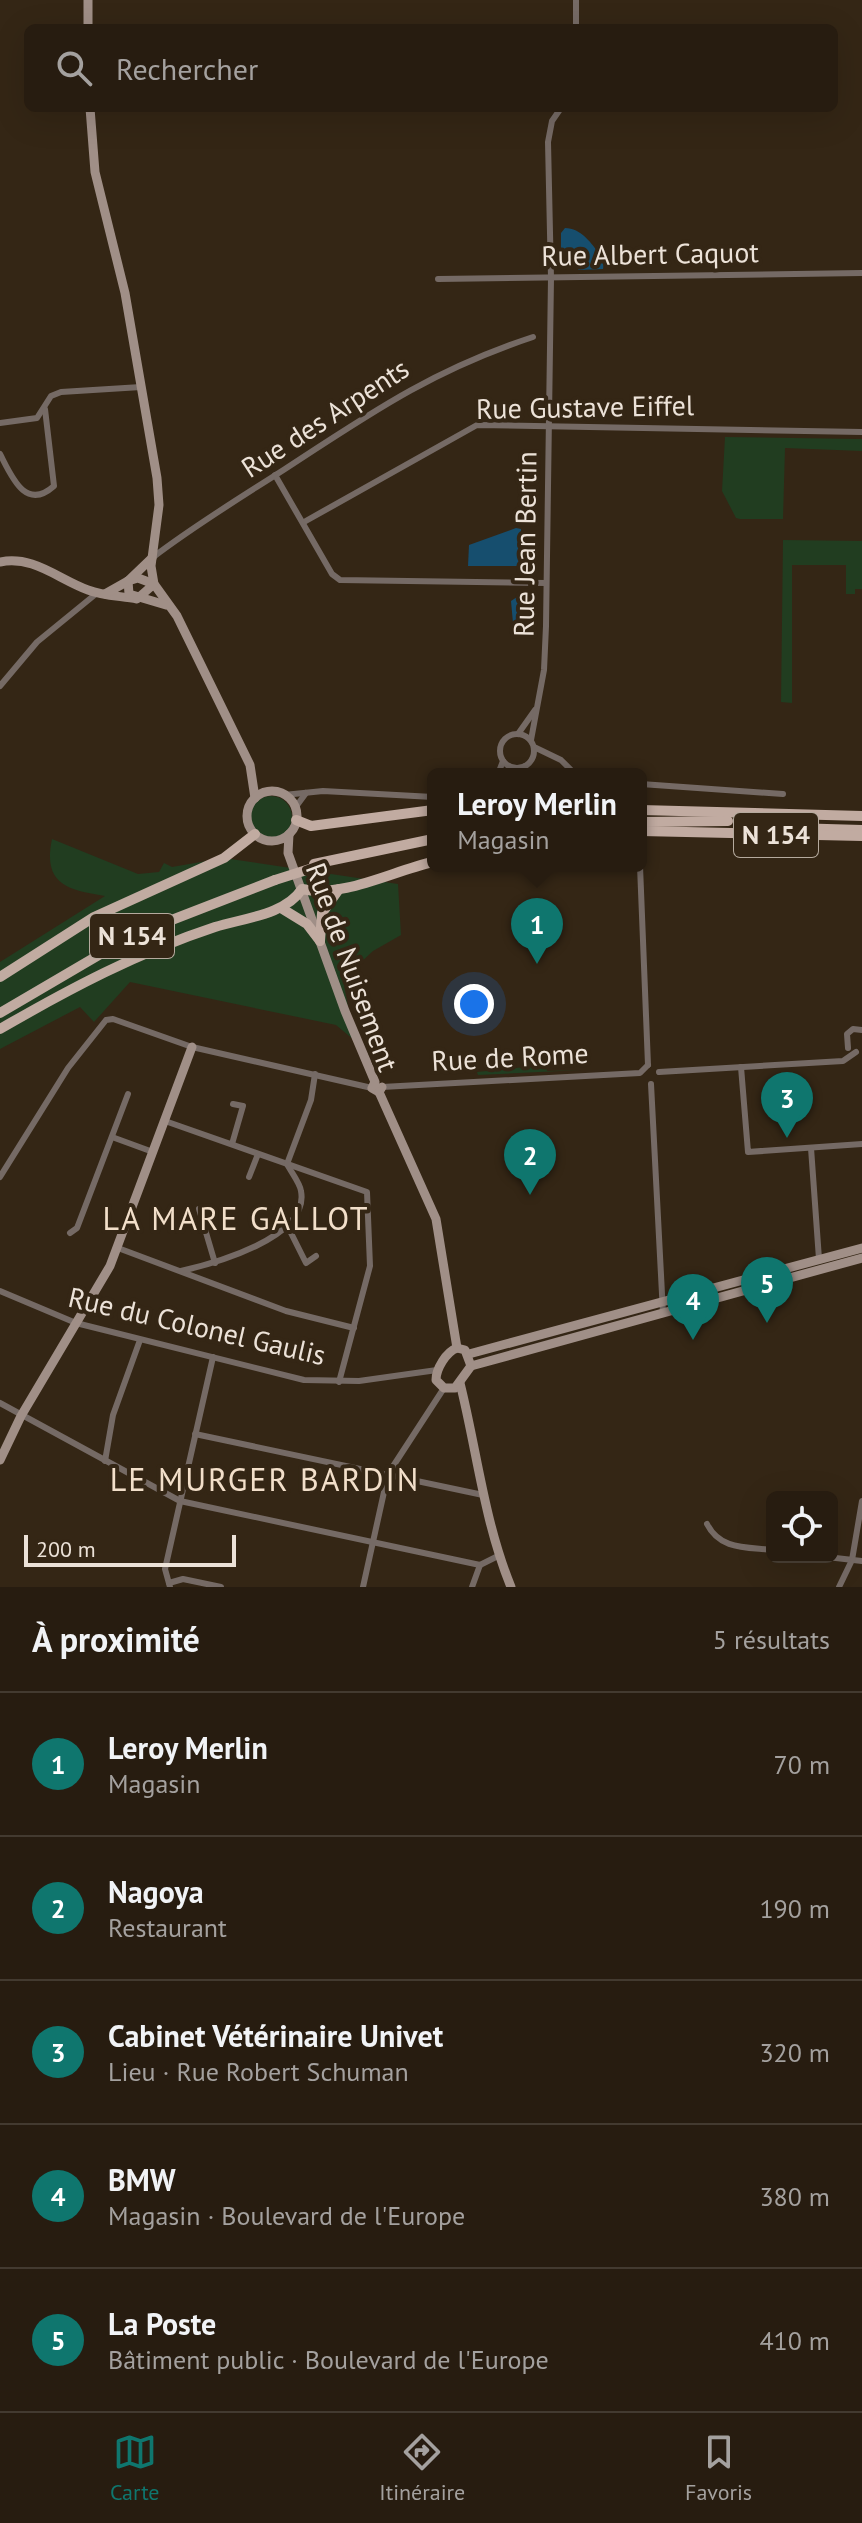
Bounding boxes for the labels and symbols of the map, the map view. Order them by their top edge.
street label: Rue Albert Caquot [541,233,760,274]
street label: Rue des Arpents [234,350,416,486]
street label: Rue Gustave Eiffel [476,386,694,427]
street label: Rue Jean Bertin [504,451,545,637]
road number: N 154 [734,813,818,857]
street label: Rue de Nuisement [298,858,408,1077]
pin: 1 [511,898,563,964]
road number: N 154 [90,914,174,958]
your location [454,984,494,1024]
street label: Rue de Rome [430,1034,589,1079]
pin: 3 [761,1072,813,1138]
pin: 2 [504,1129,556,1195]
district label: LA MARE GALLOT [103,1197,369,1239]
pin: 5 [741,1257,793,1323]
pin: 4 [667,1274,719,1340]
street label: Rue du Colonel Gaulis [65,1278,329,1373]
district label: LE MURGER BARDIN [110,1458,420,1500]
scale bar [24,1531,236,1567]

